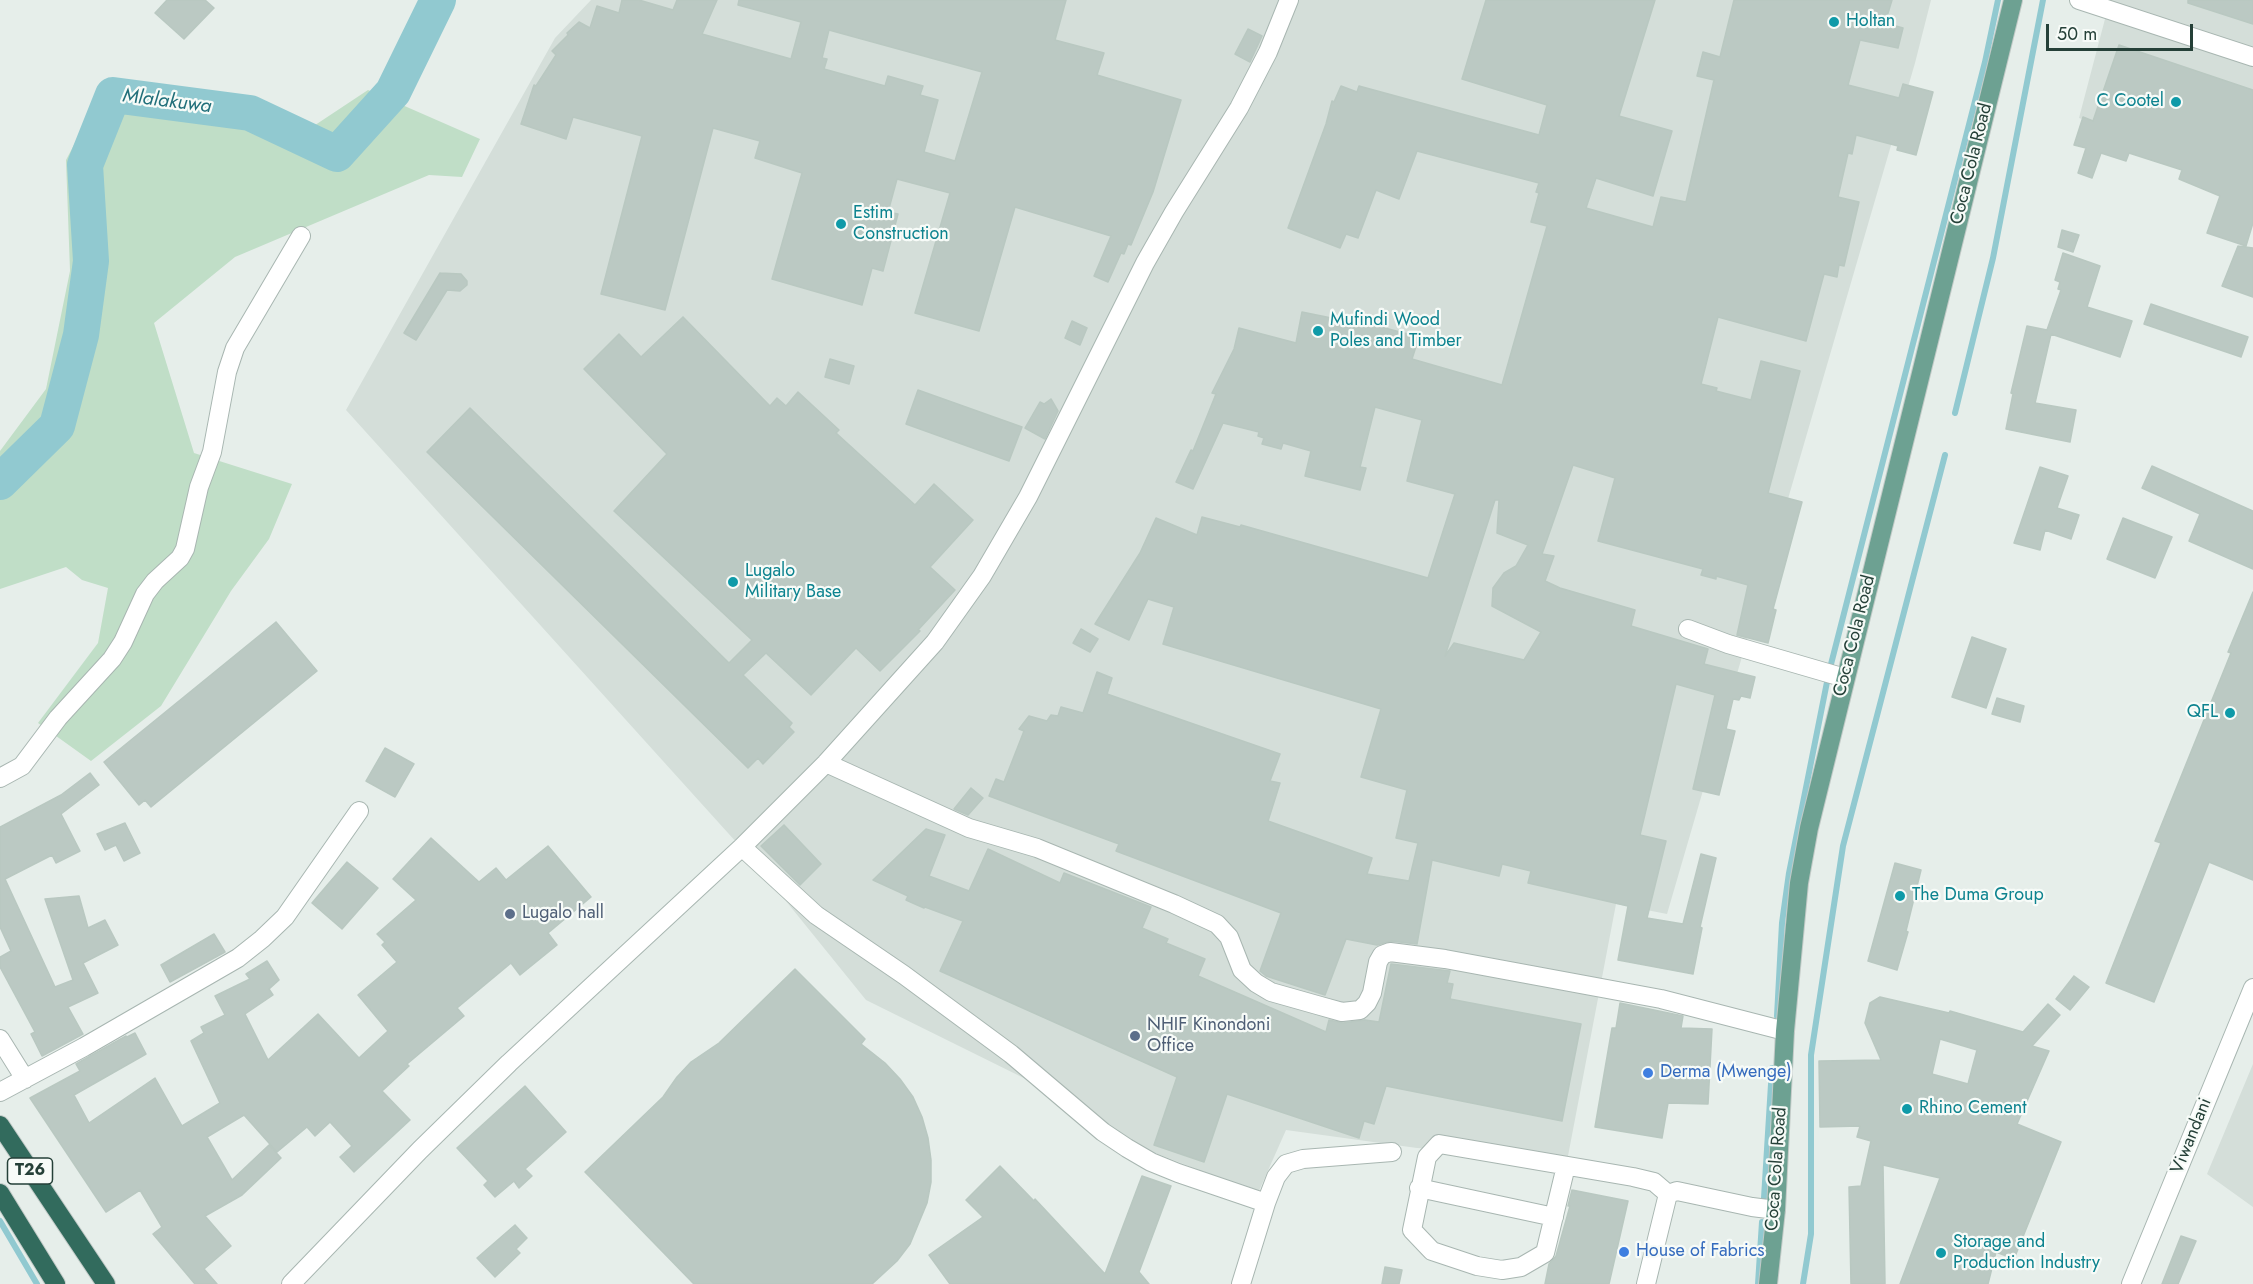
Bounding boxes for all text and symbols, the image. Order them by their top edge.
place label: Holtan [1846,11,1895,33]
scale bar [2049,12,2196,50]
marker: Holtan [1827,15,1841,29]
text: 50 m [2057,21,2097,47]
water label: Mlalakuwa [121,85,213,119]
place label: C Cootel [2097,91,2164,113]
marker: C Cootel [2169,95,2183,109]
street label: Coca Cola Road [1947,101,1997,227]
place label: Estim Construction [853,203,949,246]
marker: Estim Construction [834,217,848,231]
place label: Mufindi Wood Poles and Timber [1330,310,1462,352]
marker: Mufindi Wood Poles and Timber [1311,324,1325,338]
place label: Lugalo Military Base [745,561,841,604]
street label: Coca Cola Road [1830,573,1880,699]
marker: Lugalo Military Base [726,575,740,589]
place label: QFL [2187,702,2218,724]
marker: QFL [2223,706,2237,720]
place label: The Duma Group [1912,885,2044,907]
marker: The Duma Group [1893,889,1907,903]
place label: Lugalo hall [522,903,604,925]
marker: Lugalo hall [503,907,517,921]
place label: NHIF Kinondoni Office [1147,1015,1270,1058]
marker: NHIF Kinondoni Office [1128,1029,1142,1043]
place label: Derma (Mwenge) [1660,1062,1792,1084]
marker: Derma (Mwenge) [1641,1066,1655,1080]
street label: Viwandani [2167,1095,2217,1177]
place label: Rhino Cement [1919,1098,2027,1120]
marker: Rhino Cement [1900,1102,1914,1116]
street label: Coca Cola Road [1762,1106,1792,1232]
road number: T26 [8,1158,52,1184]
place label: Storage and Production Industry [1953,1232,2100,1274]
place label: House of Fabrics [1636,1241,1765,1263]
marker: House of Fabrics [1617,1245,1631,1259]
marker: Storage and Production Industry [1934,1246,1948,1260]

